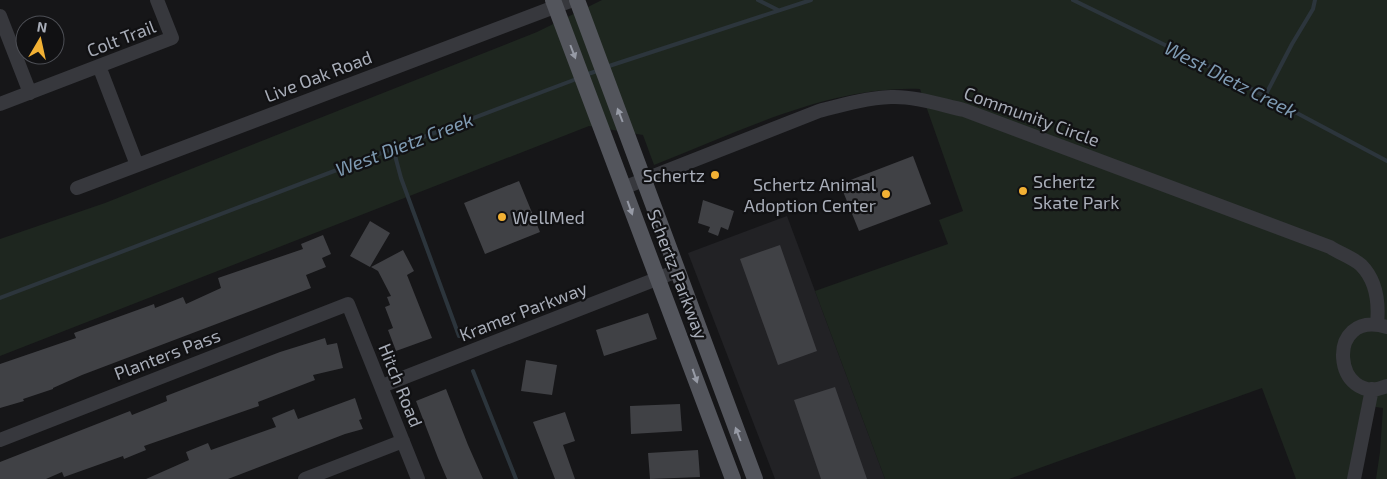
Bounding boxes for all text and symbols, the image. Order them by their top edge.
north arrow [15,15,65,65]
street label: Colt Trail [84,15,159,61]
text: N [36,17,48,36]
water label: West Dietz Creek [1161,36,1301,122]
street label: Live Oak Road [261,45,375,107]
one-way arrow [569,45,577,60]
street label: Community Circle [961,81,1103,151]
water label: West Dietz Creek [332,107,476,181]
one-way arrow [616,107,624,122]
place label: Schertz [643,164,705,186]
marker: Schertz [709,169,721,181]
place label: Schertz Skate Park [1033,170,1120,213]
place label: Schertz Animal Adoption Center [744,173,877,216]
marker: Schertz Skate Park [1017,185,1029,197]
marker: Schertz Animal Adoption Center [880,188,892,200]
one-way arrow [627,200,634,215]
place label: WellMed [512,206,585,228]
street label: Schertz Parkway [643,206,713,342]
marker: WellMed [496,211,508,223]
street label: Kramer Parkway [456,276,590,345]
street label: Planters Pass [111,324,223,384]
street label: Hitch Road [374,340,428,430]
one-way arrow [692,368,699,383]
one-way arrow [734,426,741,441]

